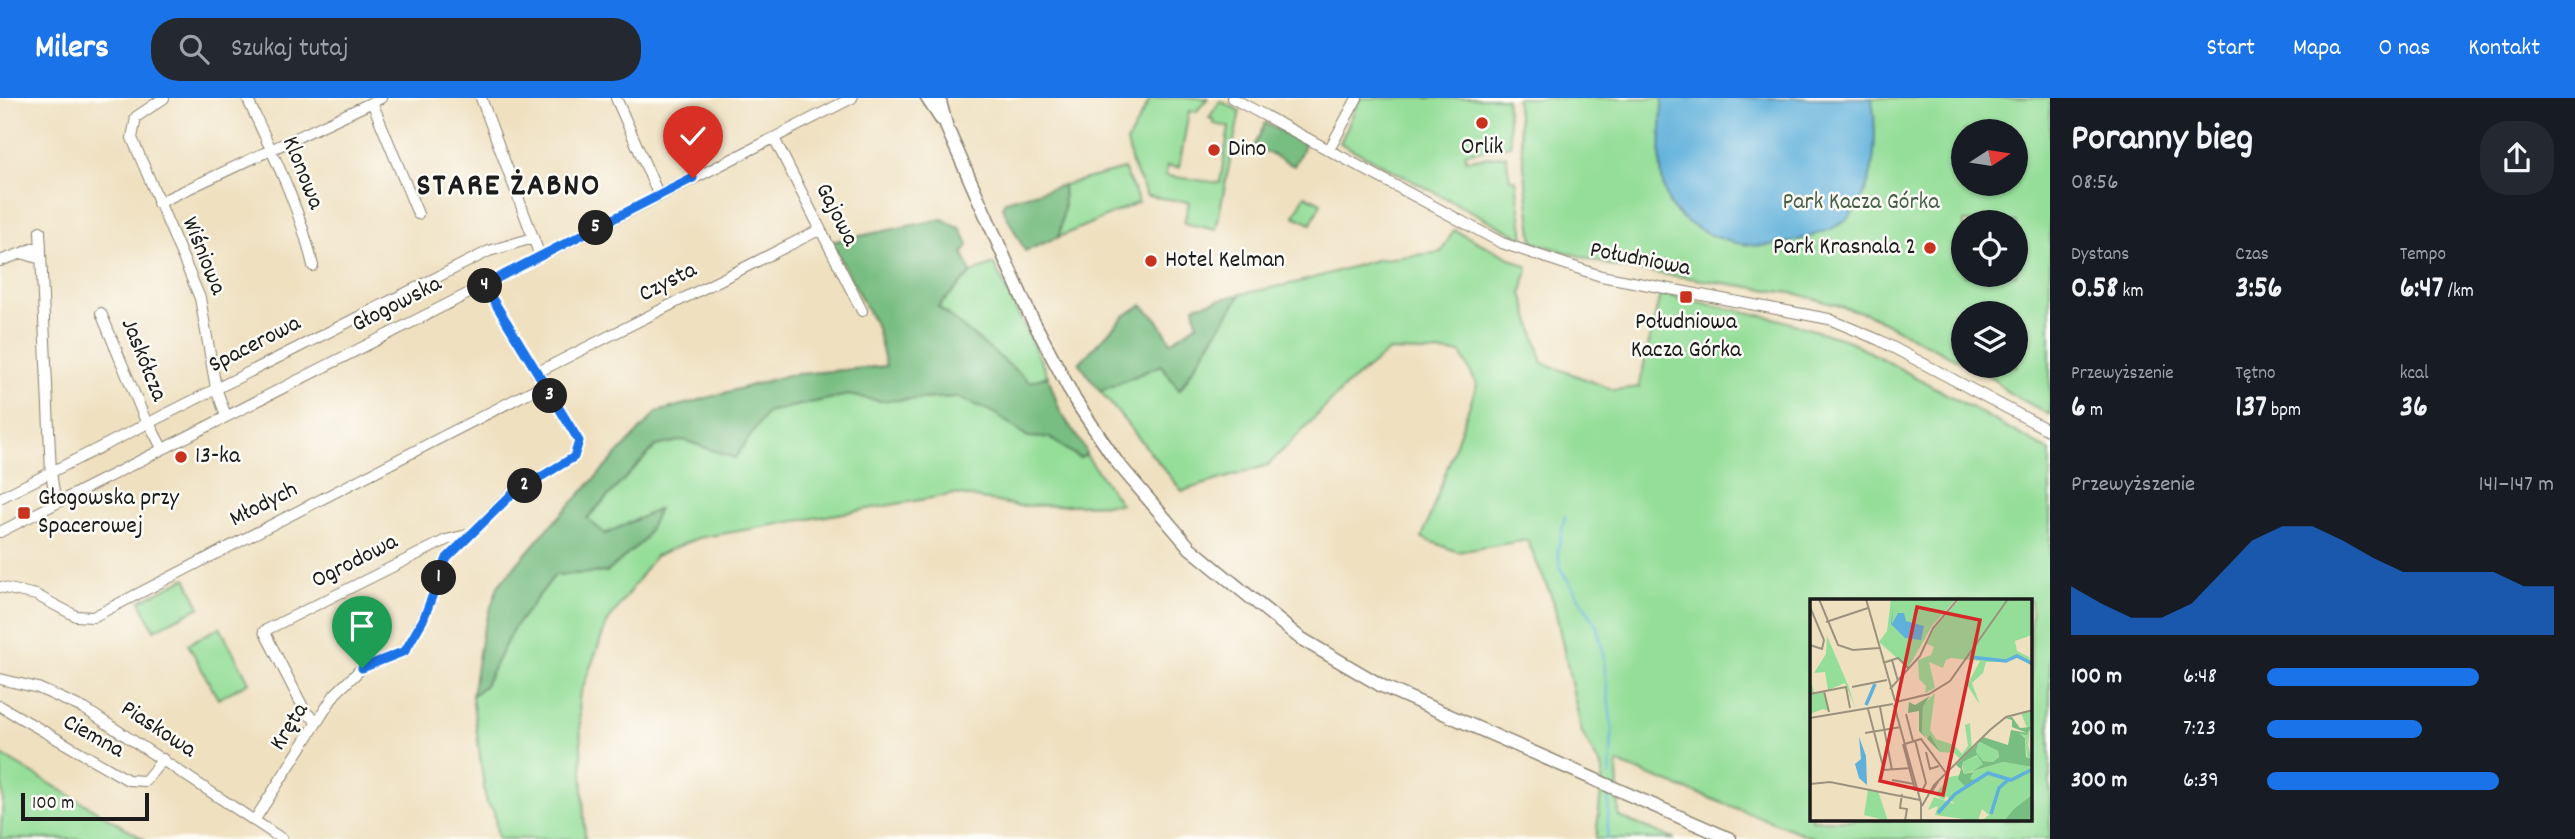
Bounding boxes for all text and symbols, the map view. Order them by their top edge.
search box [151,18,641,81]
text: Milers [35,26,109,73]
icon: search [175,30,213,68]
text: Szukaj tutaj [231,31,348,68]
text: Start [2206,32,2255,66]
text: Mapa [2293,32,2341,66]
text: O nas [2379,32,2430,66]
text: Kontakt [2468,32,2540,66]
pin [663,106,723,178]
text: Poranny bieg [2071,113,2253,168]
marker: Orlik [1474,115,1490,131]
icon: check [674,117,712,155]
north arrow [1951,119,2028,196]
map controls [1951,119,2028,378]
button: share [2480,121,2554,195]
street label: Klonowa [272,131,332,215]
place label: Orlik [1461,131,1503,165]
place label: Dino [1228,133,1267,167]
marker: Dino [1206,142,1222,158]
district label: STARE ŻABNO [417,165,601,211]
text: 08:56 [2071,167,2119,200]
street label: Gajowa [806,177,867,253]
park label: Park Kacza Górka [1782,186,1940,220]
button: locate [1951,210,2028,287]
pin: 5 [578,211,614,246]
street label: Wiśniowa [172,212,234,301]
text: 5 [591,214,600,241]
place label: Park Krasnala 2 [1773,231,1916,265]
street label: Południowa [1587,234,1694,287]
marker: Park Krasnala 2 [1922,240,1938,256]
text: Dystans [2071,242,2129,269]
text: Czas [2235,242,2269,269]
text: Tempo [2400,242,2446,269]
place label: Hotel Kelman [1165,244,1285,278]
marker: Hotel Kelman [1143,253,1159,269]
street label: Czysta [633,254,704,312]
street label: Głogowska [346,268,448,342]
pin: 4 [468,268,503,304]
text: 0.58 [2071,269,2118,312]
text: 3:56 [2235,269,2282,312]
text: 6:47 [2400,269,2443,312]
text: 4 [481,272,488,299]
text: km [2118,279,2143,306]
text: /km [2443,279,2474,306]
marker: Południowa Kacza Górka [1678,289,1694,305]
button: layers [1951,301,2028,378]
place label: Południowa Kacza Górka [1631,306,1742,368]
street label: Spacerowa [203,307,308,383]
street label: Jaskółcza [111,313,175,407]
text: Przewyższenie [2071,361,2174,388]
text: Tętno [2235,361,2276,388]
text: kcal [2400,361,2429,388]
pin: 3 [532,378,568,414]
text: 3 [545,382,554,409]
text: 6 [2071,388,2086,431]
text: 137 [2235,388,2267,431]
text: 36 [2400,388,2428,431]
text: m [2086,398,2103,425]
text: bpm [2267,398,2301,425]
place label: 13-ka [195,440,241,474]
marker: 13-ka [173,449,189,465]
pin: 2 [508,468,542,504]
text: Przewyższenie [2071,469,2195,502]
text: 141–147 m [2479,469,2554,502]
text: 2 [520,472,529,499]
street label: Młodych [224,473,304,537]
place label: Głogowska przy Spacerowej [38,482,180,544]
marker: Głogowska przy Spacerowej [16,505,32,521]
street label: Ogrodowa [306,526,405,598]
pin: 1 [422,560,457,596]
text: 1 [436,564,441,591]
pin [332,596,392,668]
inset map [1810,599,2032,822]
icon: arrive [343,607,381,645]
text: 100 m [2071,661,2122,694]
text: 6:48 [2183,661,2217,694]
street label: Piaskowa [114,693,203,768]
street label: Kręta [262,696,318,757]
street label: Ciemna [56,706,131,768]
text: 200 m [2071,713,2127,746]
text: 7:23 [2183,713,2216,746]
text: 300 m [2071,765,2127,798]
text: 6:39 [2183,765,2219,798]
scale bar [21,790,149,822]
text: 100 m [32,791,74,818]

